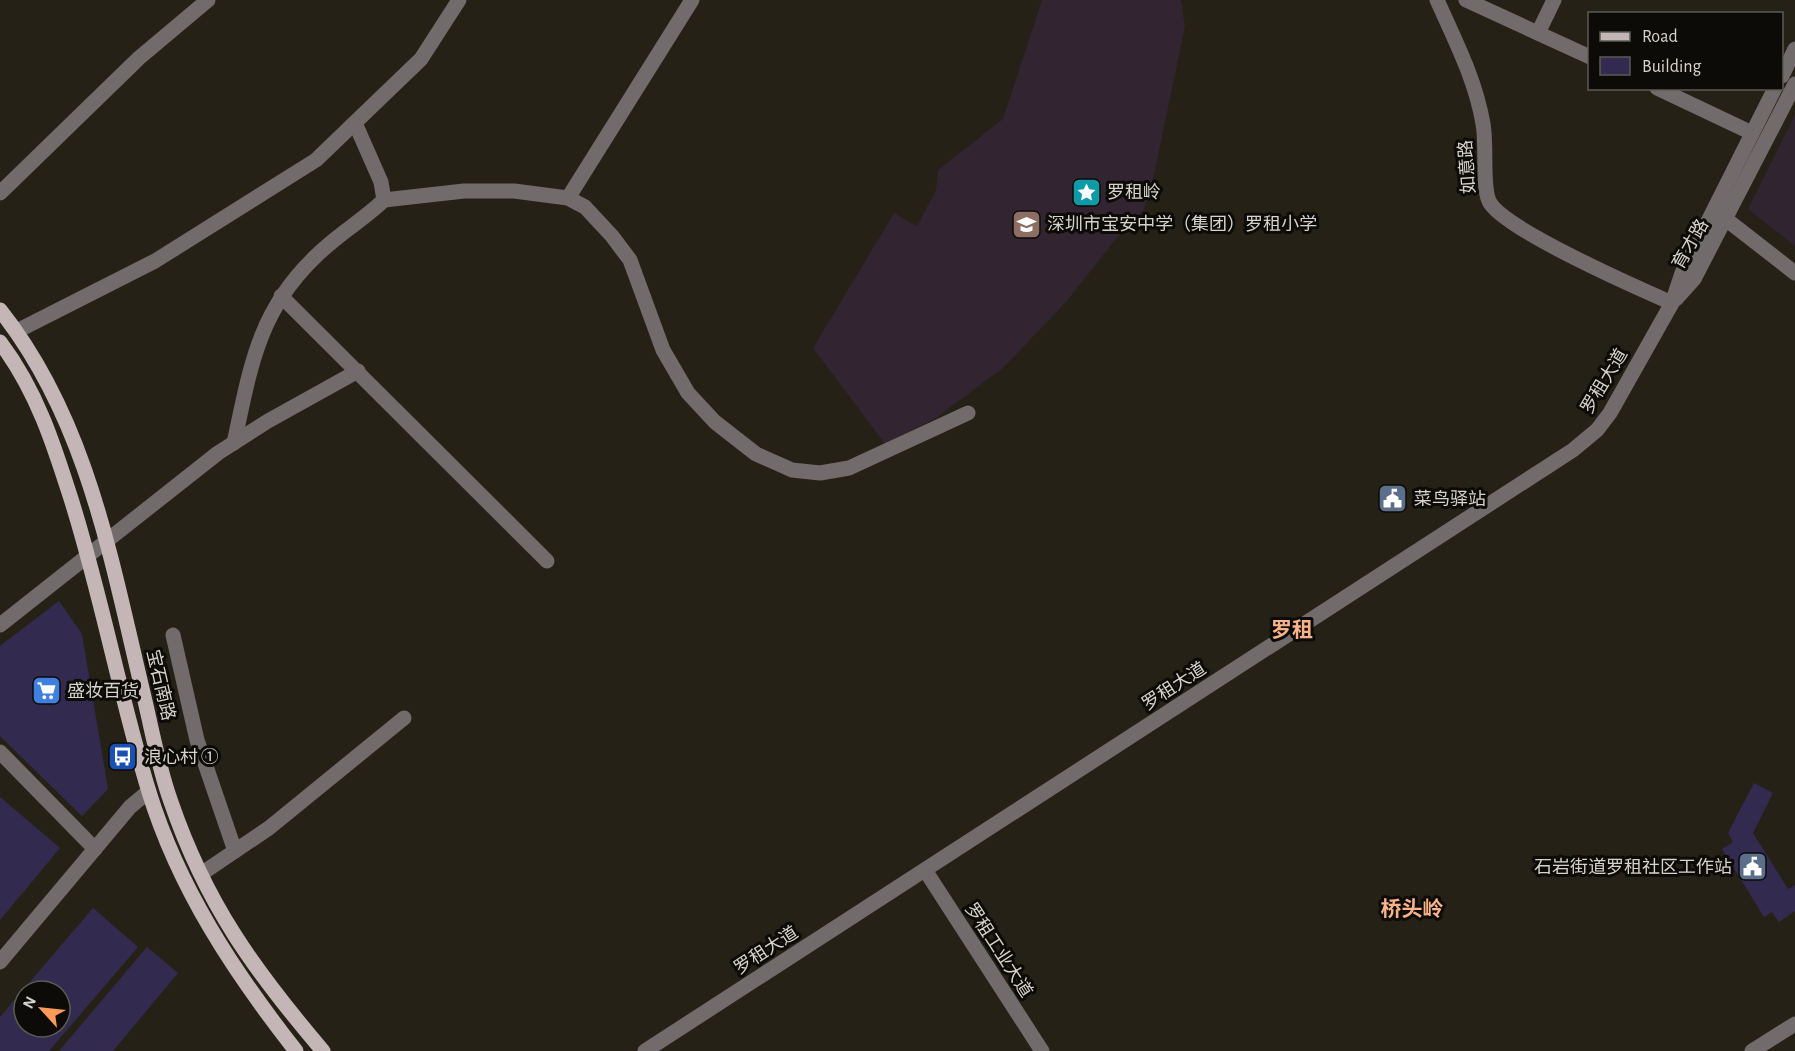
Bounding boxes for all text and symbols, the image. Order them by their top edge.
legend [1588,12,1783,90]
text: Road [1642,28,1678,46]
text: Building [1642,58,1702,76]
street label: 如意路 [1455,139,1479,195]
place icon: 罗租岭 [1070,176,1102,208]
place label: 罗租岭 [1107,182,1161,202]
school or university icon: 深圳市宝安中学（集团）罗租小学 [1010,208,1042,240]
place label: 深圳市宝安中学（集团）罗租小学 [1047,214,1317,234]
street label: 育才路 [1668,216,1712,272]
street label: 罗租大道 [1577,345,1631,417]
public building icon: 菜鸟驿站 [1377,483,1409,515]
place label: 菜鸟驿站 [1414,489,1486,509]
district label: 罗租 [1271,619,1313,641]
street label: 宝石南路 [143,648,179,722]
street label: 罗租大道 [1138,658,1210,714]
supermarket icon: 盛妆百货 [30,675,62,707]
place label: 盛妆百货 [67,681,139,701]
bus stop icon: 浪心村 ① [107,741,139,773]
place label: 浪心村 ① [144,747,219,767]
public building icon: 石岩街道罗租社区工作站 [1737,851,1769,883]
place label: 石岩街道罗租社区工作站 [1534,857,1732,877]
district label: 桥头岭 [1381,898,1444,920]
street label: 罗租工业大道 [961,899,1037,1001]
street label: 罗租大道 [730,922,802,978]
north arrow [12,979,72,1039]
text: N [20,994,39,1011]

